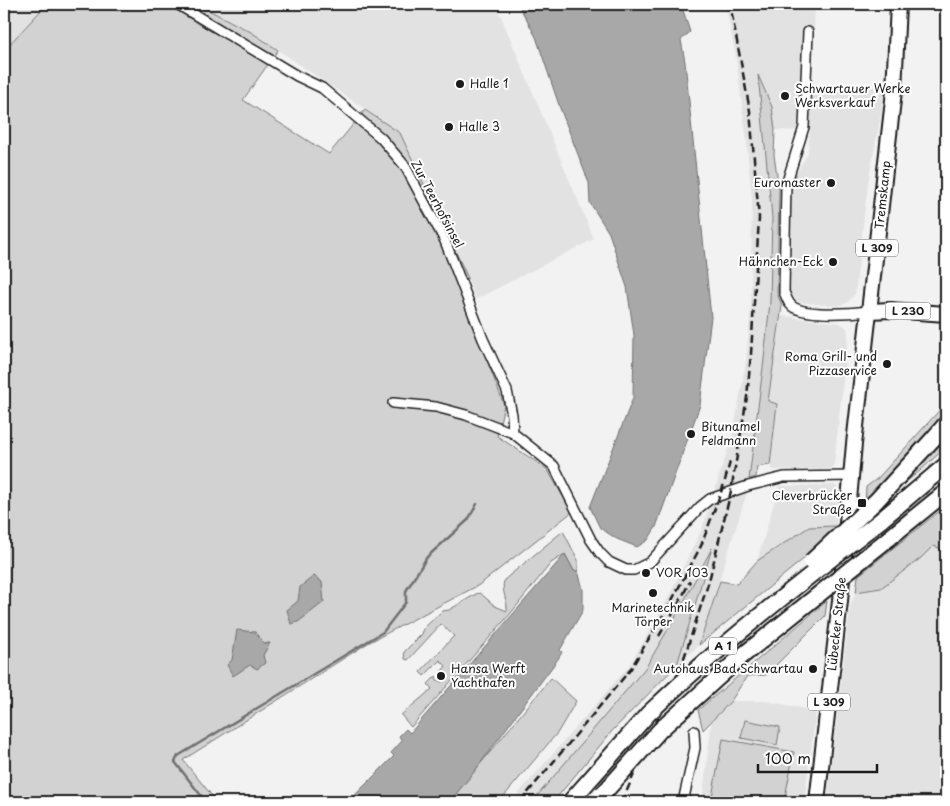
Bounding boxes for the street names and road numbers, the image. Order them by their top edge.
street label: Zur Teerhofsinsel [407,156,469,251]
street label: Tremskamp [869,160,895,230]
road number: L 309 [856,240,898,256]
road number: L 230 [886,302,930,320]
street label: Lübecker Straße [822,576,850,672]
road number: A 1 [709,637,737,654]
road number: L 309 [808,694,850,710]

